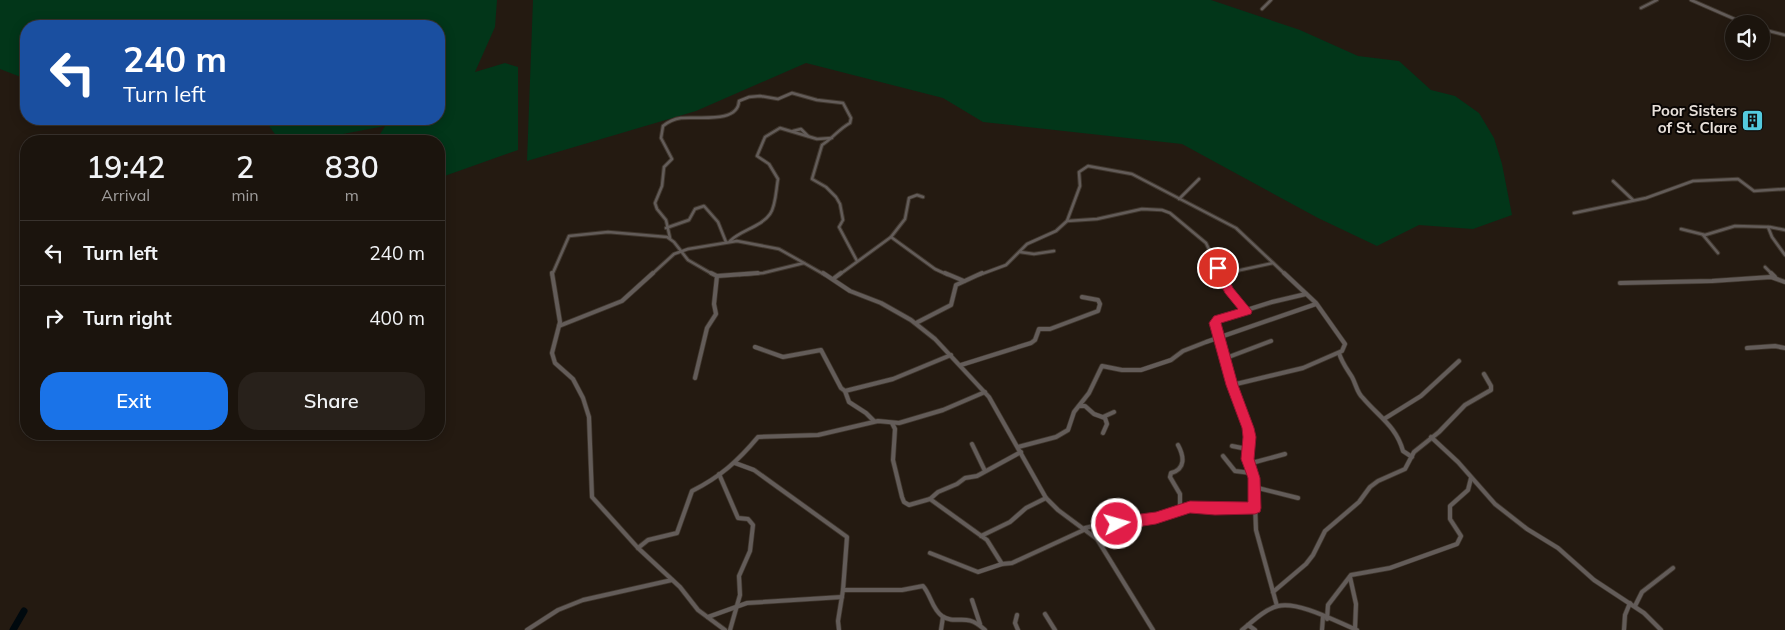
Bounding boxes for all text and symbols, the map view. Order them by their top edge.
map controls [1725,15,1770,60]
button: sound [1725,15,1770,60]
text: 240 m [123,37,227,81]
icon: left [40,40,105,105]
text: Turn left [123,80,206,108]
place label: Poor Sisters of St. Clare [1651,101,1737,137]
building icon: Poor Sisters of St. Clare [1741,108,1765,132]
text: 19:42 [86,148,165,186]
text: 2 [236,148,254,186]
text: 830 [325,148,379,186]
text: Arrival [101,185,150,205]
text: min [231,185,259,205]
text: m [345,185,359,205]
icon: left [40,239,68,267]
text: Turn left [83,241,158,265]
text: 240 m [369,241,425,265]
pin [1197,247,1239,289]
icon: arrive [1204,254,1232,282]
icon: right [40,304,68,332]
text: Turn right [83,306,172,330]
text: 400 m [369,306,425,330]
button: Exit [40,372,228,430]
button: Share [238,372,425,430]
position arrow [1090,497,1142,549]

